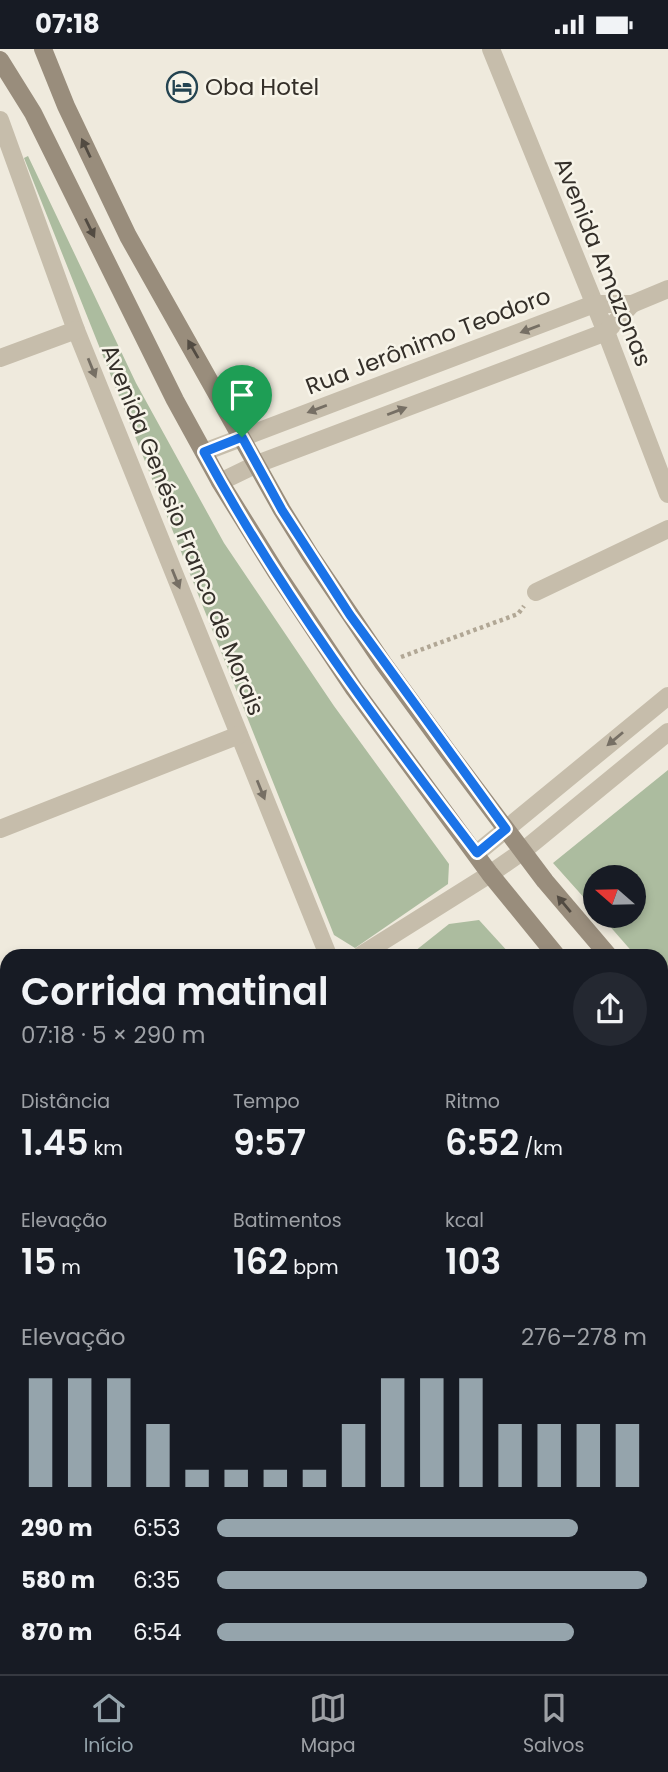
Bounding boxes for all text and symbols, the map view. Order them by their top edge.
text: 07:18 [35,6,100,42]
hotel icon: Oba Hotel [165,70,199,104]
place label: Oba Hotel [205,71,319,103]
one-way arrow [80,138,92,158]
street label: Avenida Amazonas [546,153,660,371]
one-way arrow [84,218,95,238]
street label: Rua Jerônimo Teodoro [301,279,555,403]
one-way arrow [520,323,541,334]
one-way arrow [187,339,199,359]
street label: Avenida Genésio Franco de Morais [94,340,272,720]
one-way arrow [86,358,97,379]
pin [212,365,272,437]
icon: arrive [223,376,261,414]
one-way arrow [307,404,328,415]
one-way arrow [387,405,408,416]
one-way arrow [171,569,182,590]
one-way arrow [607,731,624,746]
one-way arrow [256,780,267,801]
north arrow [583,865,646,927]
map controls [583,865,646,928]
one-way arrow [557,895,572,912]
text: Corrida matinal [21,965,329,1018]
button: share [573,972,647,1046]
text: 07:18 · 5 × 290 m [21,1019,205,1051]
text: Distância [21,1088,110,1115]
text: Tempo [233,1088,300,1115]
text: Ritmo [445,1088,500,1115]
text: 1.45 [21,1118,88,1167]
text: 9:57 [233,1118,306,1167]
text: 6:52 [445,1118,519,1167]
text: km [88,1135,123,1162]
text: /km [519,1135,563,1162]
text: Elevação [21,1207,107,1234]
text: Batimentos [233,1207,342,1234]
text: kcal [445,1207,484,1234]
text: 15 [21,1237,56,1286]
text: 162 [233,1237,288,1286]
text: 103 [445,1237,501,1286]
text: m [56,1254,81,1281]
text: bpm [288,1254,339,1281]
text: Elevação [21,1321,125,1353]
text: 276–278 m [521,1321,647,1353]
text: 290 m [21,1512,93,1544]
text: 6:53 [133,1512,181,1544]
text: 580 m [21,1564,95,1596]
text: 6:35 [133,1564,181,1596]
text: 870 m [21,1616,92,1648]
text: 6:54 [133,1616,181,1648]
tab: Início [84,1689,134,1760]
tab: Mapa [301,1689,356,1760]
tab: Salvos [523,1689,584,1760]

